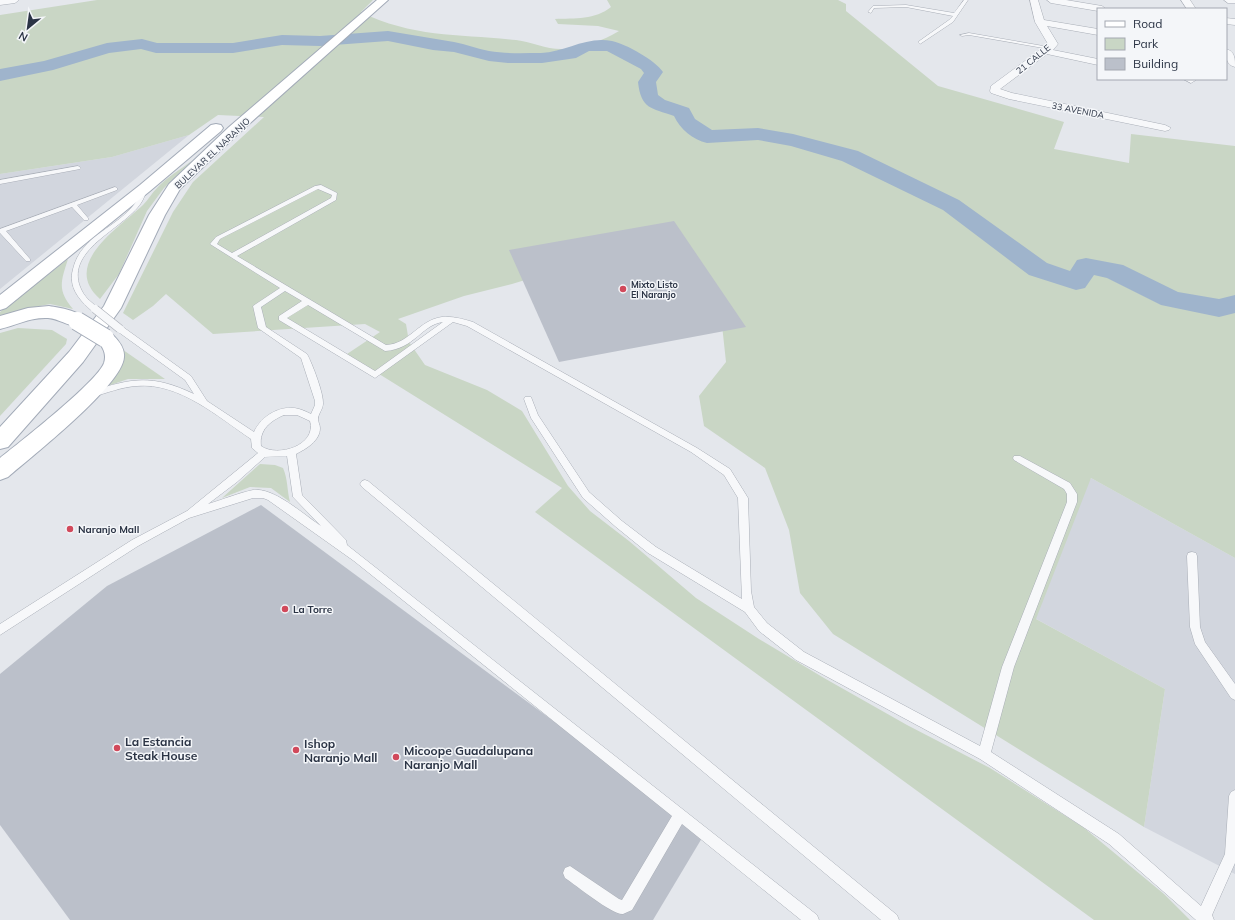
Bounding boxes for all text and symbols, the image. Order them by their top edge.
north arrow [8,8,48,48]
legend [1097,8,1227,80]
text: Road [1133,16,1162,31]
text: N [16,29,30,45]
text: Park [1133,36,1159,51]
street label: 21 CALLE [1014,42,1052,76]
text: Building [1133,56,1178,71]
street label: 33 AVENIDA [1051,100,1105,121]
street label: BULEVAR EL NARANJO [172,115,252,191]
place label: Mixto Listo El Naranjo [631,279,678,300]
marker: Mixto Listo El Naranjo [618,284,628,294]
place label: Naranjo Mall [78,523,139,536]
marker: Naranjo Mall [65,524,75,534]
place label: La Torre [293,603,333,616]
marker: La Torre [280,604,290,614]
place label: La Estancia Steak House [125,734,198,763]
place label: Ishop Naranjo Mall [304,736,378,765]
marker: La Estancia Steak House [112,743,122,753]
place label: Micoope Guadalupana Naranjo Mall [404,743,533,772]
marker: Ishop Naranjo Mall [291,745,301,755]
marker: Micoope Guadalupana Naranjo Mall [391,752,401,762]

